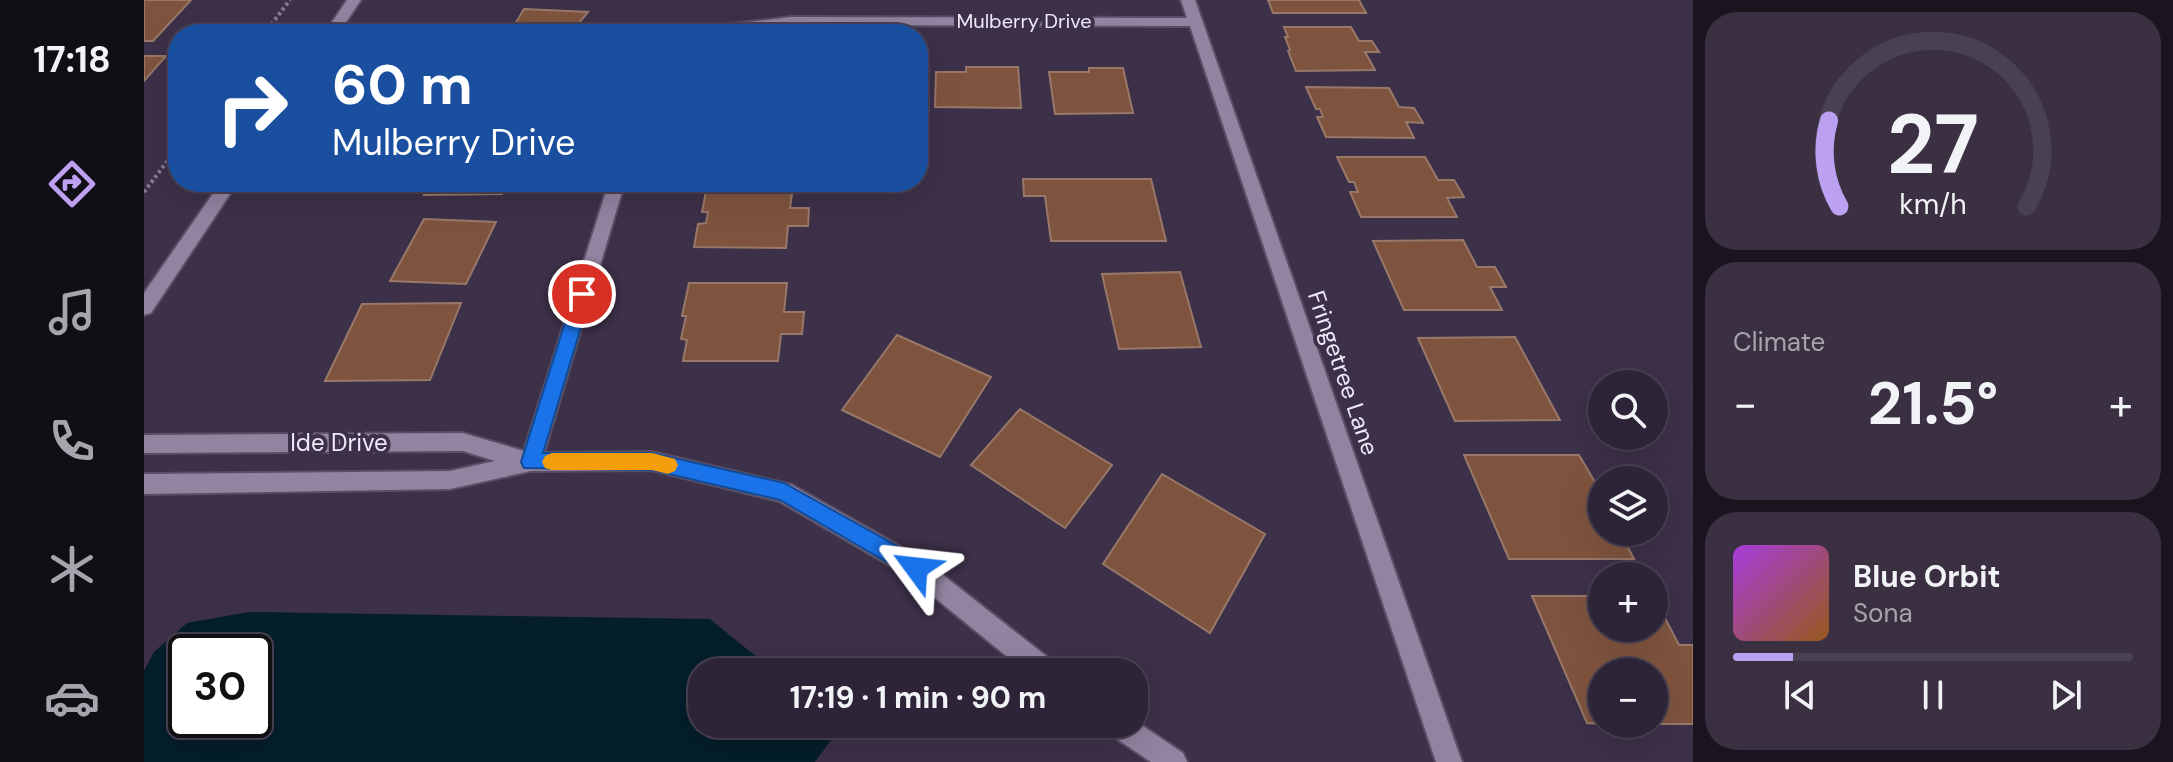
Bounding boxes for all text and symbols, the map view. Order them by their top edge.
street label: Mulberry Drive [956,8,1092,34]
text: 17:18 [33,36,111,83]
text: 60 m [332,48,473,121]
icon: right [200,56,304,160]
text: 27 [1887,90,1979,199]
text: Mulberry Drive [332,119,575,166]
icon: directions [44,156,100,212]
text: km/h [1899,186,1967,223]
pin [548,260,616,328]
icon: arrive [560,272,604,316]
icon: music [44,284,100,340]
street label: Fringetree Lane [1301,286,1386,459]
text: Climate [1733,325,1825,359]
text: 21.5° [1868,364,1998,443]
map controls [1588,370,1668,738]
button: search [1588,370,1668,450]
text: − [1733,375,1757,433]
text: + [2109,375,2133,433]
icon: phone [44,413,100,469]
street label: Ide Drive [290,427,388,458]
button: layers [1588,466,1668,546]
position arrow [874,526,958,610]
icon: climate [44,541,100,597]
text: Blue Orbit [1853,557,2000,596]
button: + [1588,562,1668,642]
text: Sona [1853,596,1913,630]
speed limit sign: 30 [168,634,272,738]
button: − [1588,658,1668,738]
icon: car [44,670,100,726]
icon: previous [1778,673,1822,717]
icon: pause [1911,673,1955,717]
icon: next [2044,673,2088,717]
text: 17:19 · 1 min · 90 m [790,678,1046,717]

